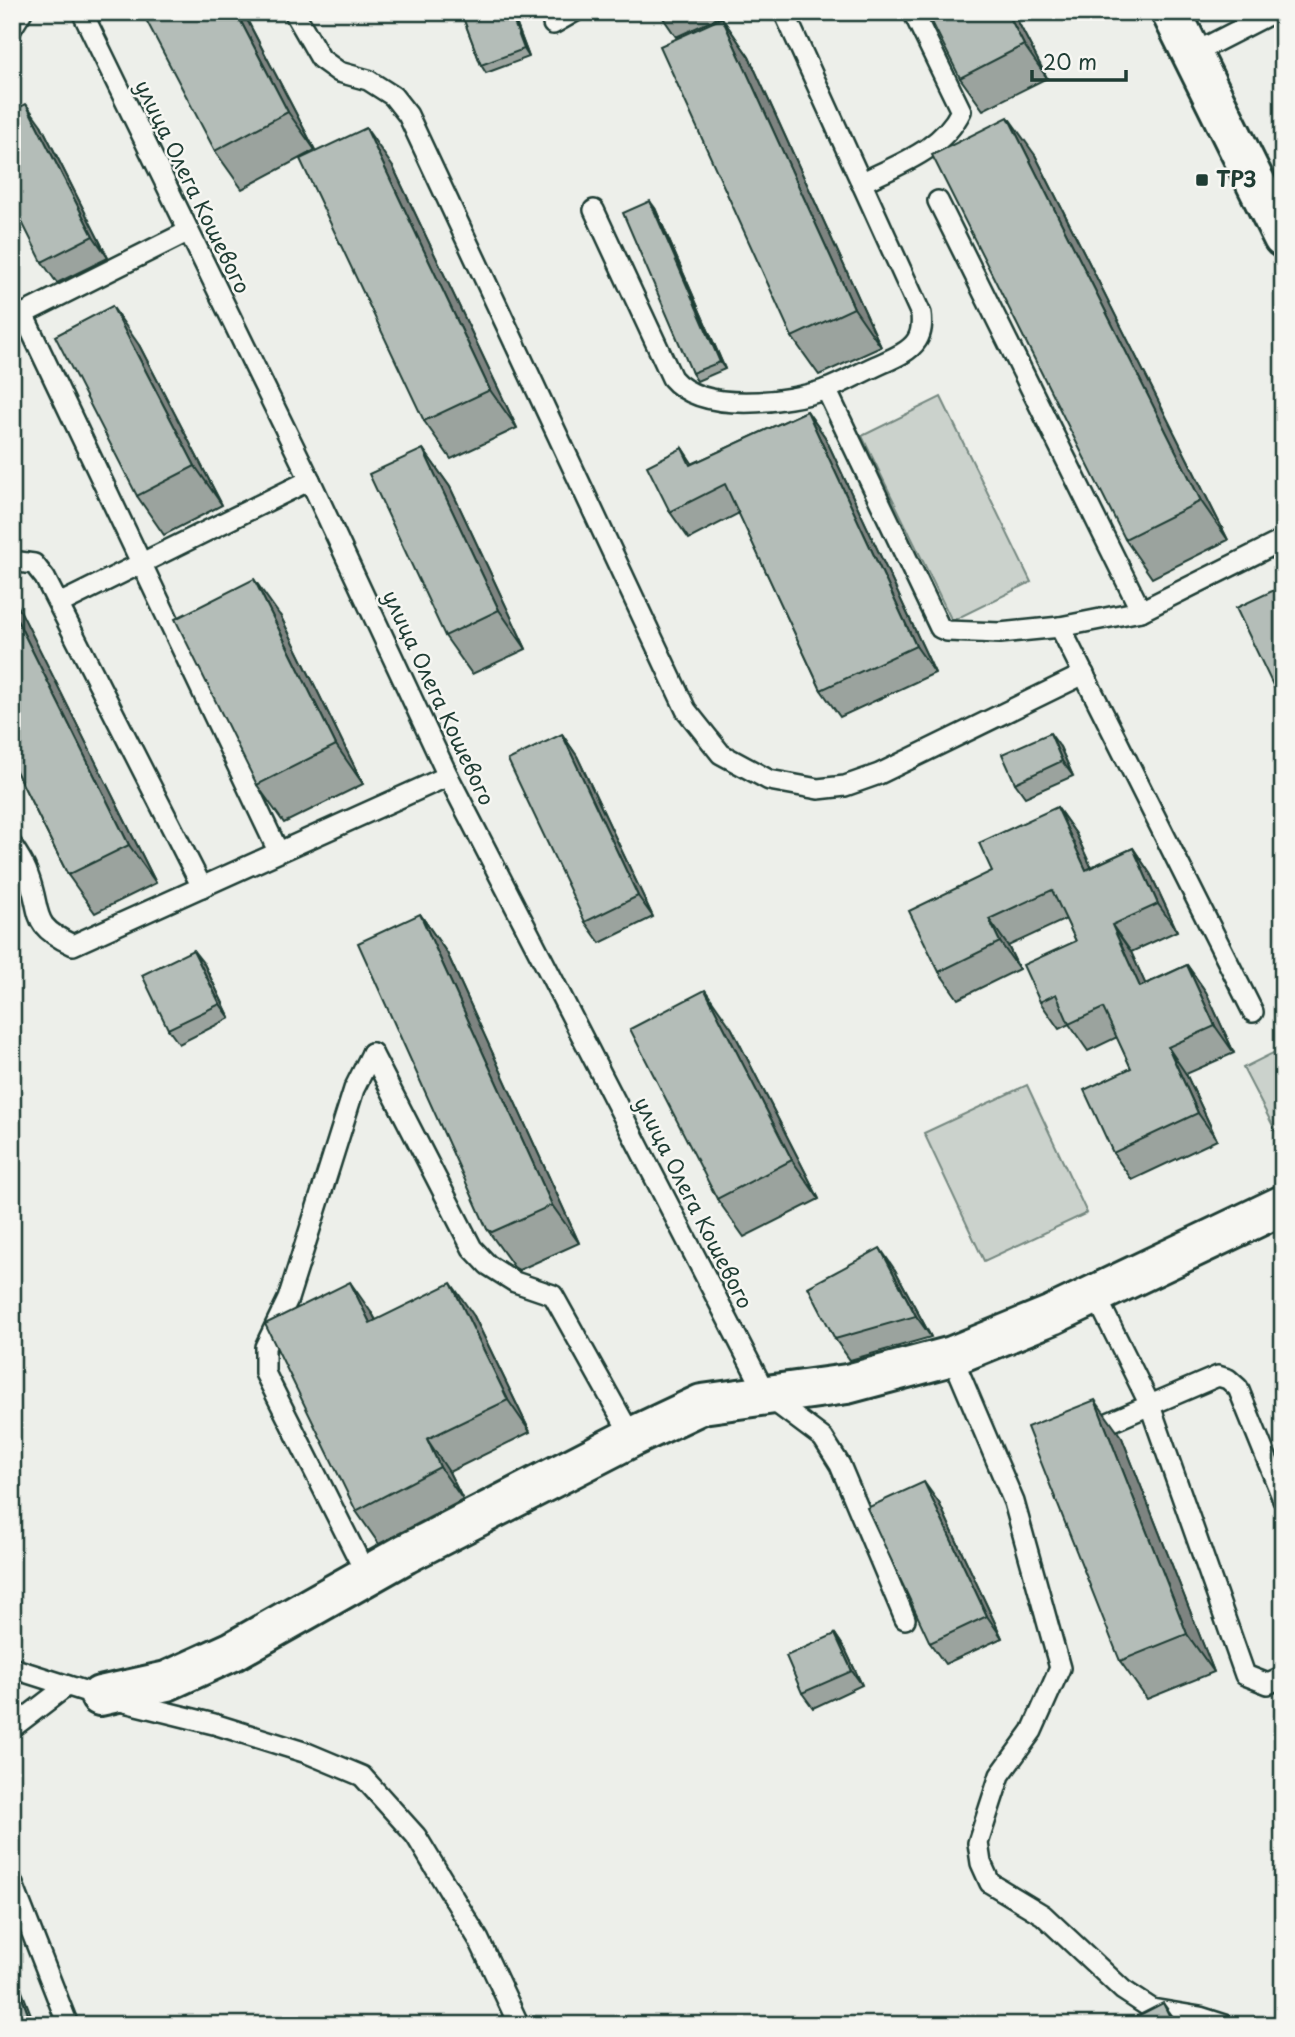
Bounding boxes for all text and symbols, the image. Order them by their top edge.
scale bar [1032,38,1127,82]
text: 20 m [1043,45,1097,77]
street label: улица Олега Кошевого [128,74,260,299]
place label: ТРЗ [1216,162,1256,194]
marker: ТРЗ [1194,172,1210,188]
street label: улица Олега Кошевого [376,584,504,810]
street label: улица Олега Кошевого [627,1090,762,1314]

